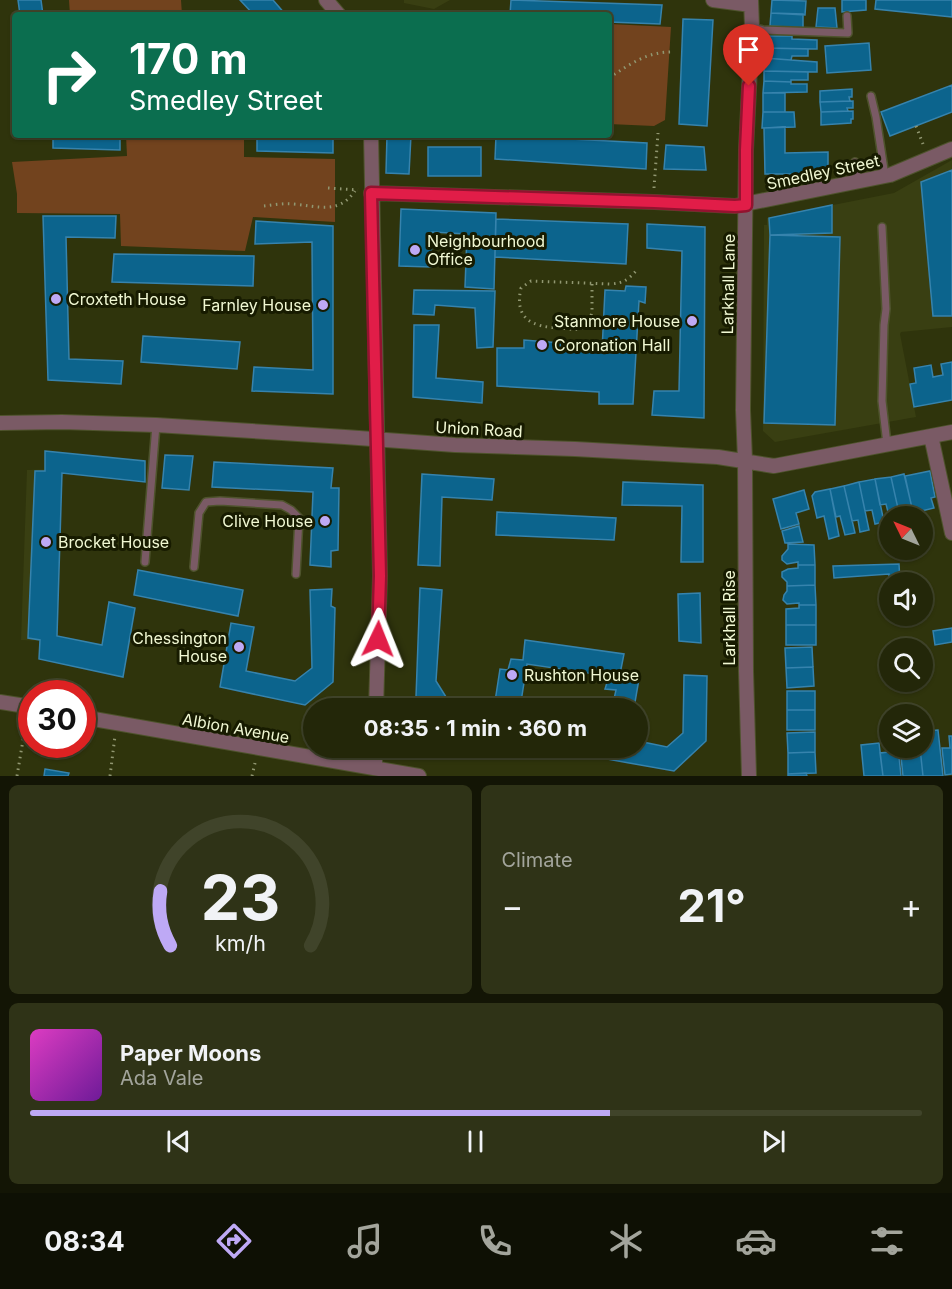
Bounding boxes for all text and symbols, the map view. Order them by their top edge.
pin [723,24,774,86]
text: 170 m [129,33,247,84]
icon: arrive [732,33,765,66]
icon: right [30,36,108,114]
text: Smedley Street [129,84,323,117]
street label: Smedley Street [765,150,881,194]
place label: Neighbourhood Office [427,231,545,269]
street label: Larkhall Lane [717,234,739,334]
marker: Neighbourhood Office [408,243,422,257]
place label: Croxteth House [68,289,186,309]
marker: Croxteth House [49,292,63,306]
place label: Farnley House [202,295,311,315]
marker: Farnley House [316,298,330,312]
place label: Stanmore House [554,311,680,331]
marker: Stanmore House [685,314,699,328]
place label: Coronation Hall [554,335,670,355]
marker: Coronation Hall [535,338,549,352]
street label: Union Road [435,417,523,441]
north arrow [879,506,933,560]
map controls [879,506,933,758]
place label: Clive House [222,511,313,531]
marker: Clive House [318,514,332,528]
place label: Brocket House [58,532,169,552]
marker: Brocket House [39,535,53,549]
street label: Larkhall Rise [719,570,739,666]
button: sound [879,572,933,626]
position arrow [346,607,410,671]
place label: Chessington House [132,628,227,666]
button: search [879,638,933,692]
marker: Chessington House [232,640,246,654]
place label: Rushton House [524,665,639,685]
marker: Rushton House [505,668,519,682]
speed limit sign: 30 [18,680,96,758]
button: layers [879,704,933,758]
street label: Albion Avenue [181,709,291,747]
text: 08:35 · 1 min · 360 m [364,715,587,741]
text: Climate [502,848,573,872]
text: 23 [200,860,280,935]
text: 21° [678,878,746,933]
text: − [502,886,523,926]
text: + [900,886,922,926]
text: km/h [215,931,266,957]
text: Paper Moons [120,1040,261,1066]
text: Ada Vale [120,1066,203,1090]
icon: previous [162,1125,195,1158]
icon: pause [459,1125,492,1158]
icon: next [757,1125,790,1158]
icon: directions [213,1220,255,1262]
icon: music [344,1220,386,1262]
icon: phone [474,1220,516,1262]
icon: climate [605,1220,647,1262]
icon: car [735,1220,777,1262]
icon: filters [866,1220,908,1262]
text: 08:34 [44,1225,125,1258]

